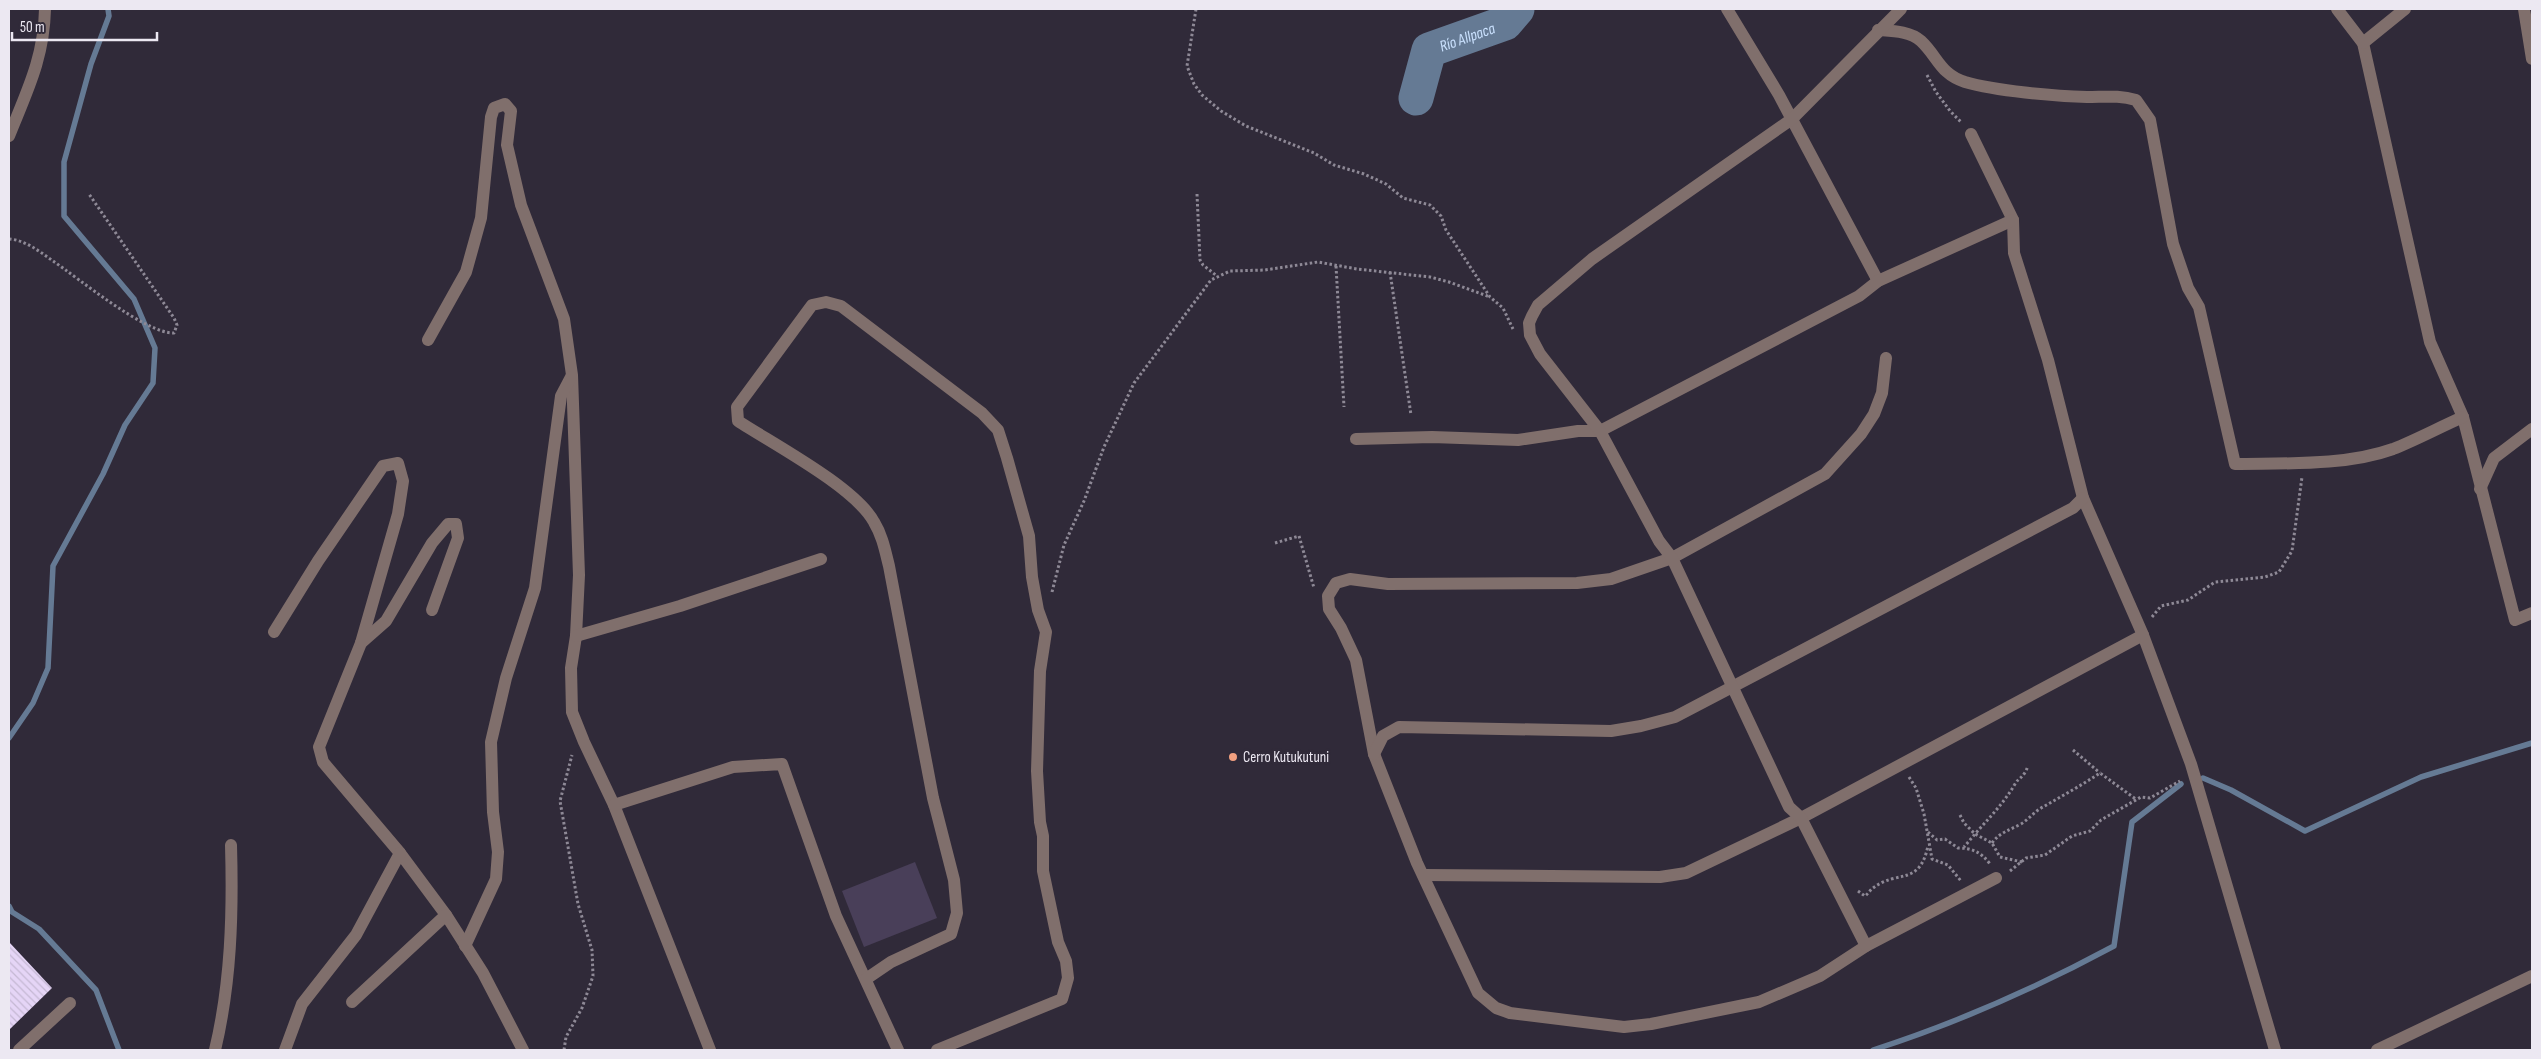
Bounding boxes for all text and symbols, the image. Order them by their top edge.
scale bar [12,10,158,42]
text: 50 m [20,18,45,37]
water label: Río Allpaca [1437,19,1498,57]
place label: Cerro Kutukutuni [1243,748,1329,767]
marker: Cerro Kutukutuni [1227,751,1239,763]

